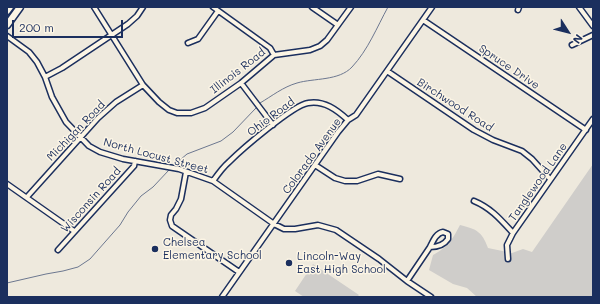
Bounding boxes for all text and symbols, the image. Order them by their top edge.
scale bar [14,12,125,38]
north arrow [548,12,588,52]
text: 200 m [19,19,54,35]
text: N [570,32,587,47]
street label: Spruce Drive [476,42,542,92]
street label: Illinois Road [208,45,268,97]
street label: Birchwood Road [415,76,495,134]
street label: Ohio Road [245,95,297,139]
street label: Michigan Road [44,98,108,164]
street label: Colorado Avenue [280,115,344,197]
street label: North Locust Street [102,136,210,176]
street label: Tanglewood Lane [506,140,570,224]
street label: Wisconsin Road [58,165,124,235]
place label: Chelsea Elementary School [163,236,262,262]
marker: Chelsea Elementary School [150,244,160,254]
place label: Lincoln-Way East High School [297,250,386,276]
marker: Lincoln-Way East High School [284,258,294,268]

